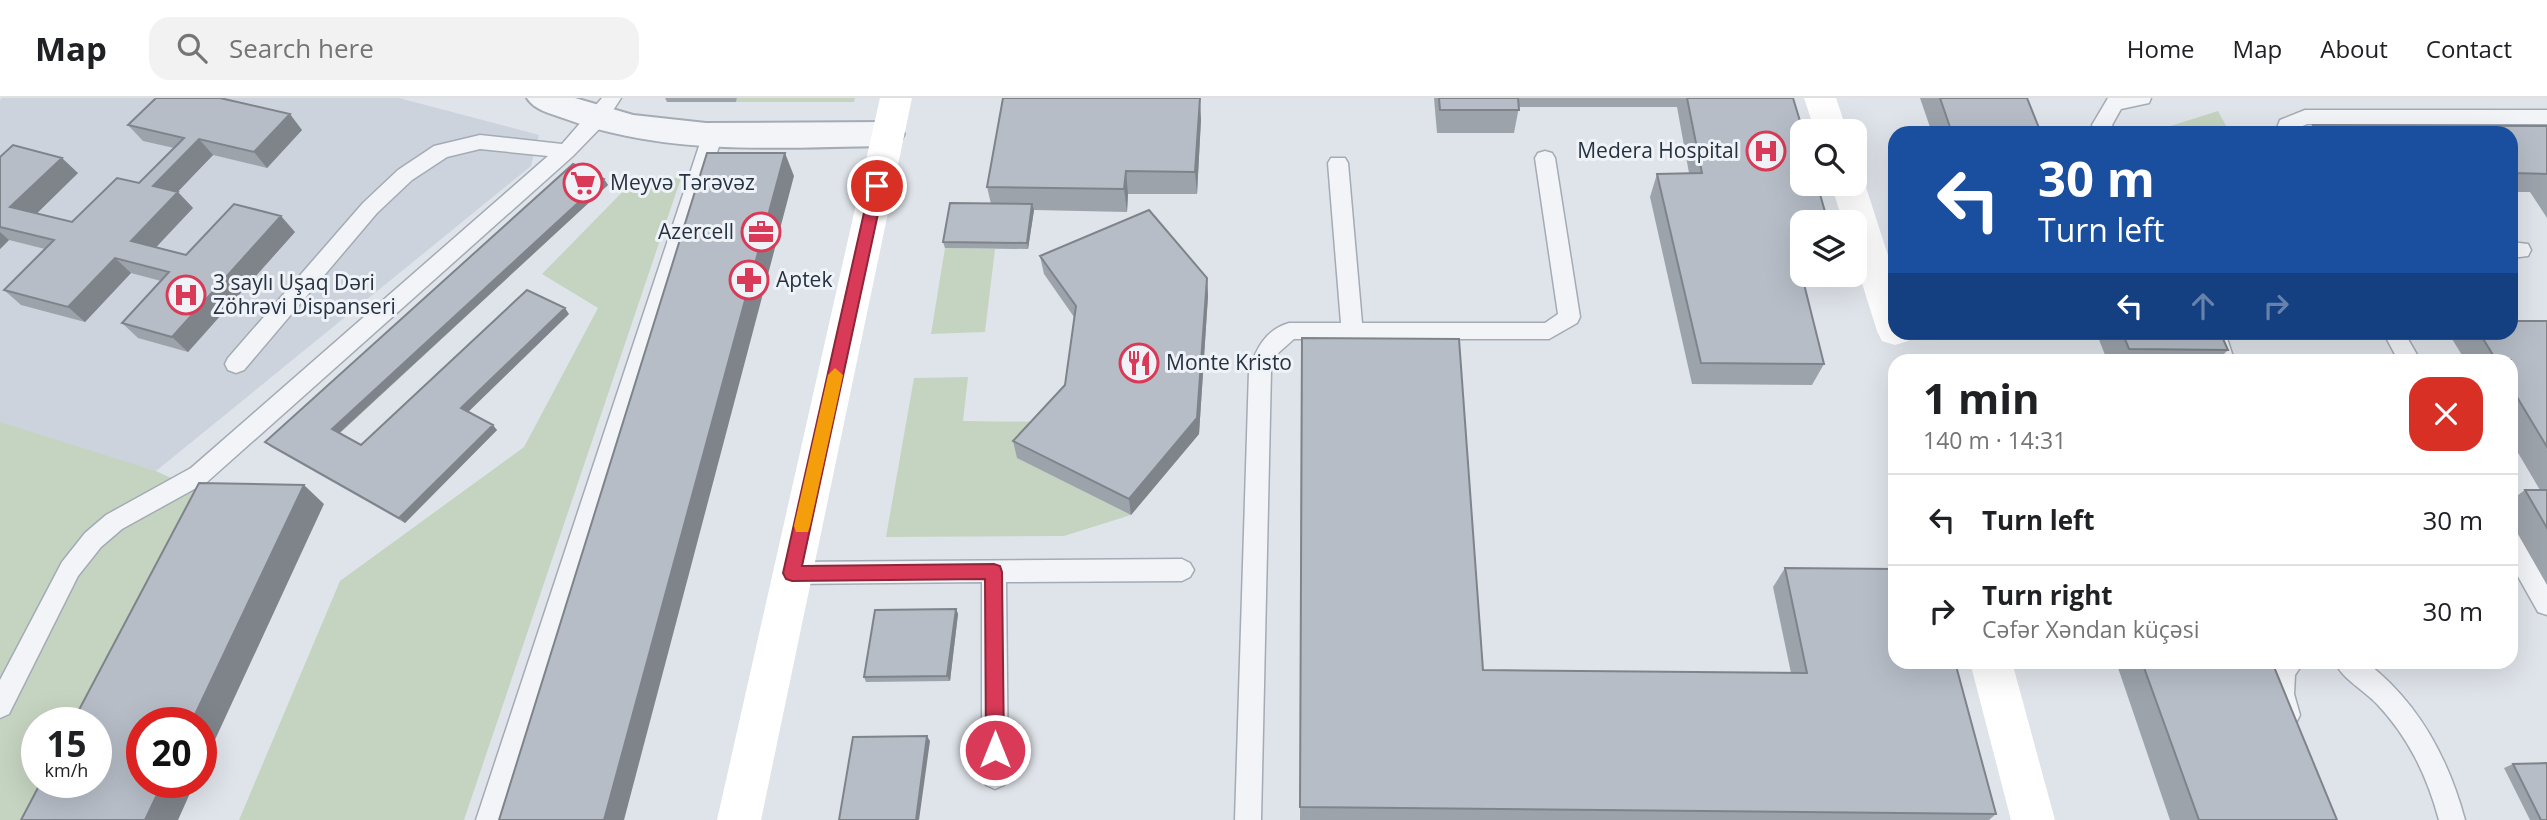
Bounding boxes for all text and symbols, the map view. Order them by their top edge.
search box [149,17,639,80]
text: Map [35,26,107,71]
icon: search [173,29,211,67]
text: Search here [229,30,374,66]
text: Home [2127,32,2195,65]
text: Map [2233,32,2282,65]
text: About [2320,32,2388,65]
text: Contact [2426,32,2512,65]
map controls [1790,119,1867,287]
button: search [1790,119,1867,196]
hospital icon: Medera Hospital [1745,130,1787,172]
place label: Medera Hospital [1577,136,1739,164]
text: 30 m [2038,145,2155,211]
icon: left [1923,154,2014,245]
pin [847,156,907,216]
supermarket icon: Meyvə Tərəvəz [562,162,604,204]
icon: arrive [858,167,896,205]
place label: Meyvə Tərəvəz [610,168,755,196]
text: Turn left [2038,208,2164,251]
button: layers [1790,210,1867,287]
office icon: Azercell [740,211,782,253]
place label: Azercell [658,217,734,245]
pharmacy icon: Aptek [728,259,770,301]
place label: Aptek [776,265,832,293]
place label: 3 saylı Uşaq Dəri Zöhrəvi Dispanseri [213,268,396,320]
hospital icon: 3 saylı Uşaq Dəri Zöhrəvi Dispanseri [165,274,207,316]
icon: left [2111,287,2149,325]
icon: ahead [2184,287,2222,325]
icon: right [2257,287,2295,325]
restaurant icon: Monte Kristo [1118,342,1160,384]
place label: Monte Kristo [1166,348,1292,376]
text: 1 min [1923,369,2040,426]
button: close [2409,377,2483,451]
text: 140 m · 14:31 [1923,424,2066,456]
icon: left [1923,501,1961,539]
text: Turn left [1982,502,2094,538]
text: 30 m [2422,502,2483,538]
text: Turn right [1982,577,2113,613]
icon: right [1923,592,1961,630]
text: 30 m [2422,593,2483,629]
text: Cəfər Xəndan küçəsi [1982,613,2200,645]
speed limit sign: 20 [126,707,217,798]
position arrow [958,713,1032,787]
text: 15 [46,720,87,767]
text: km/h [45,758,88,782]

